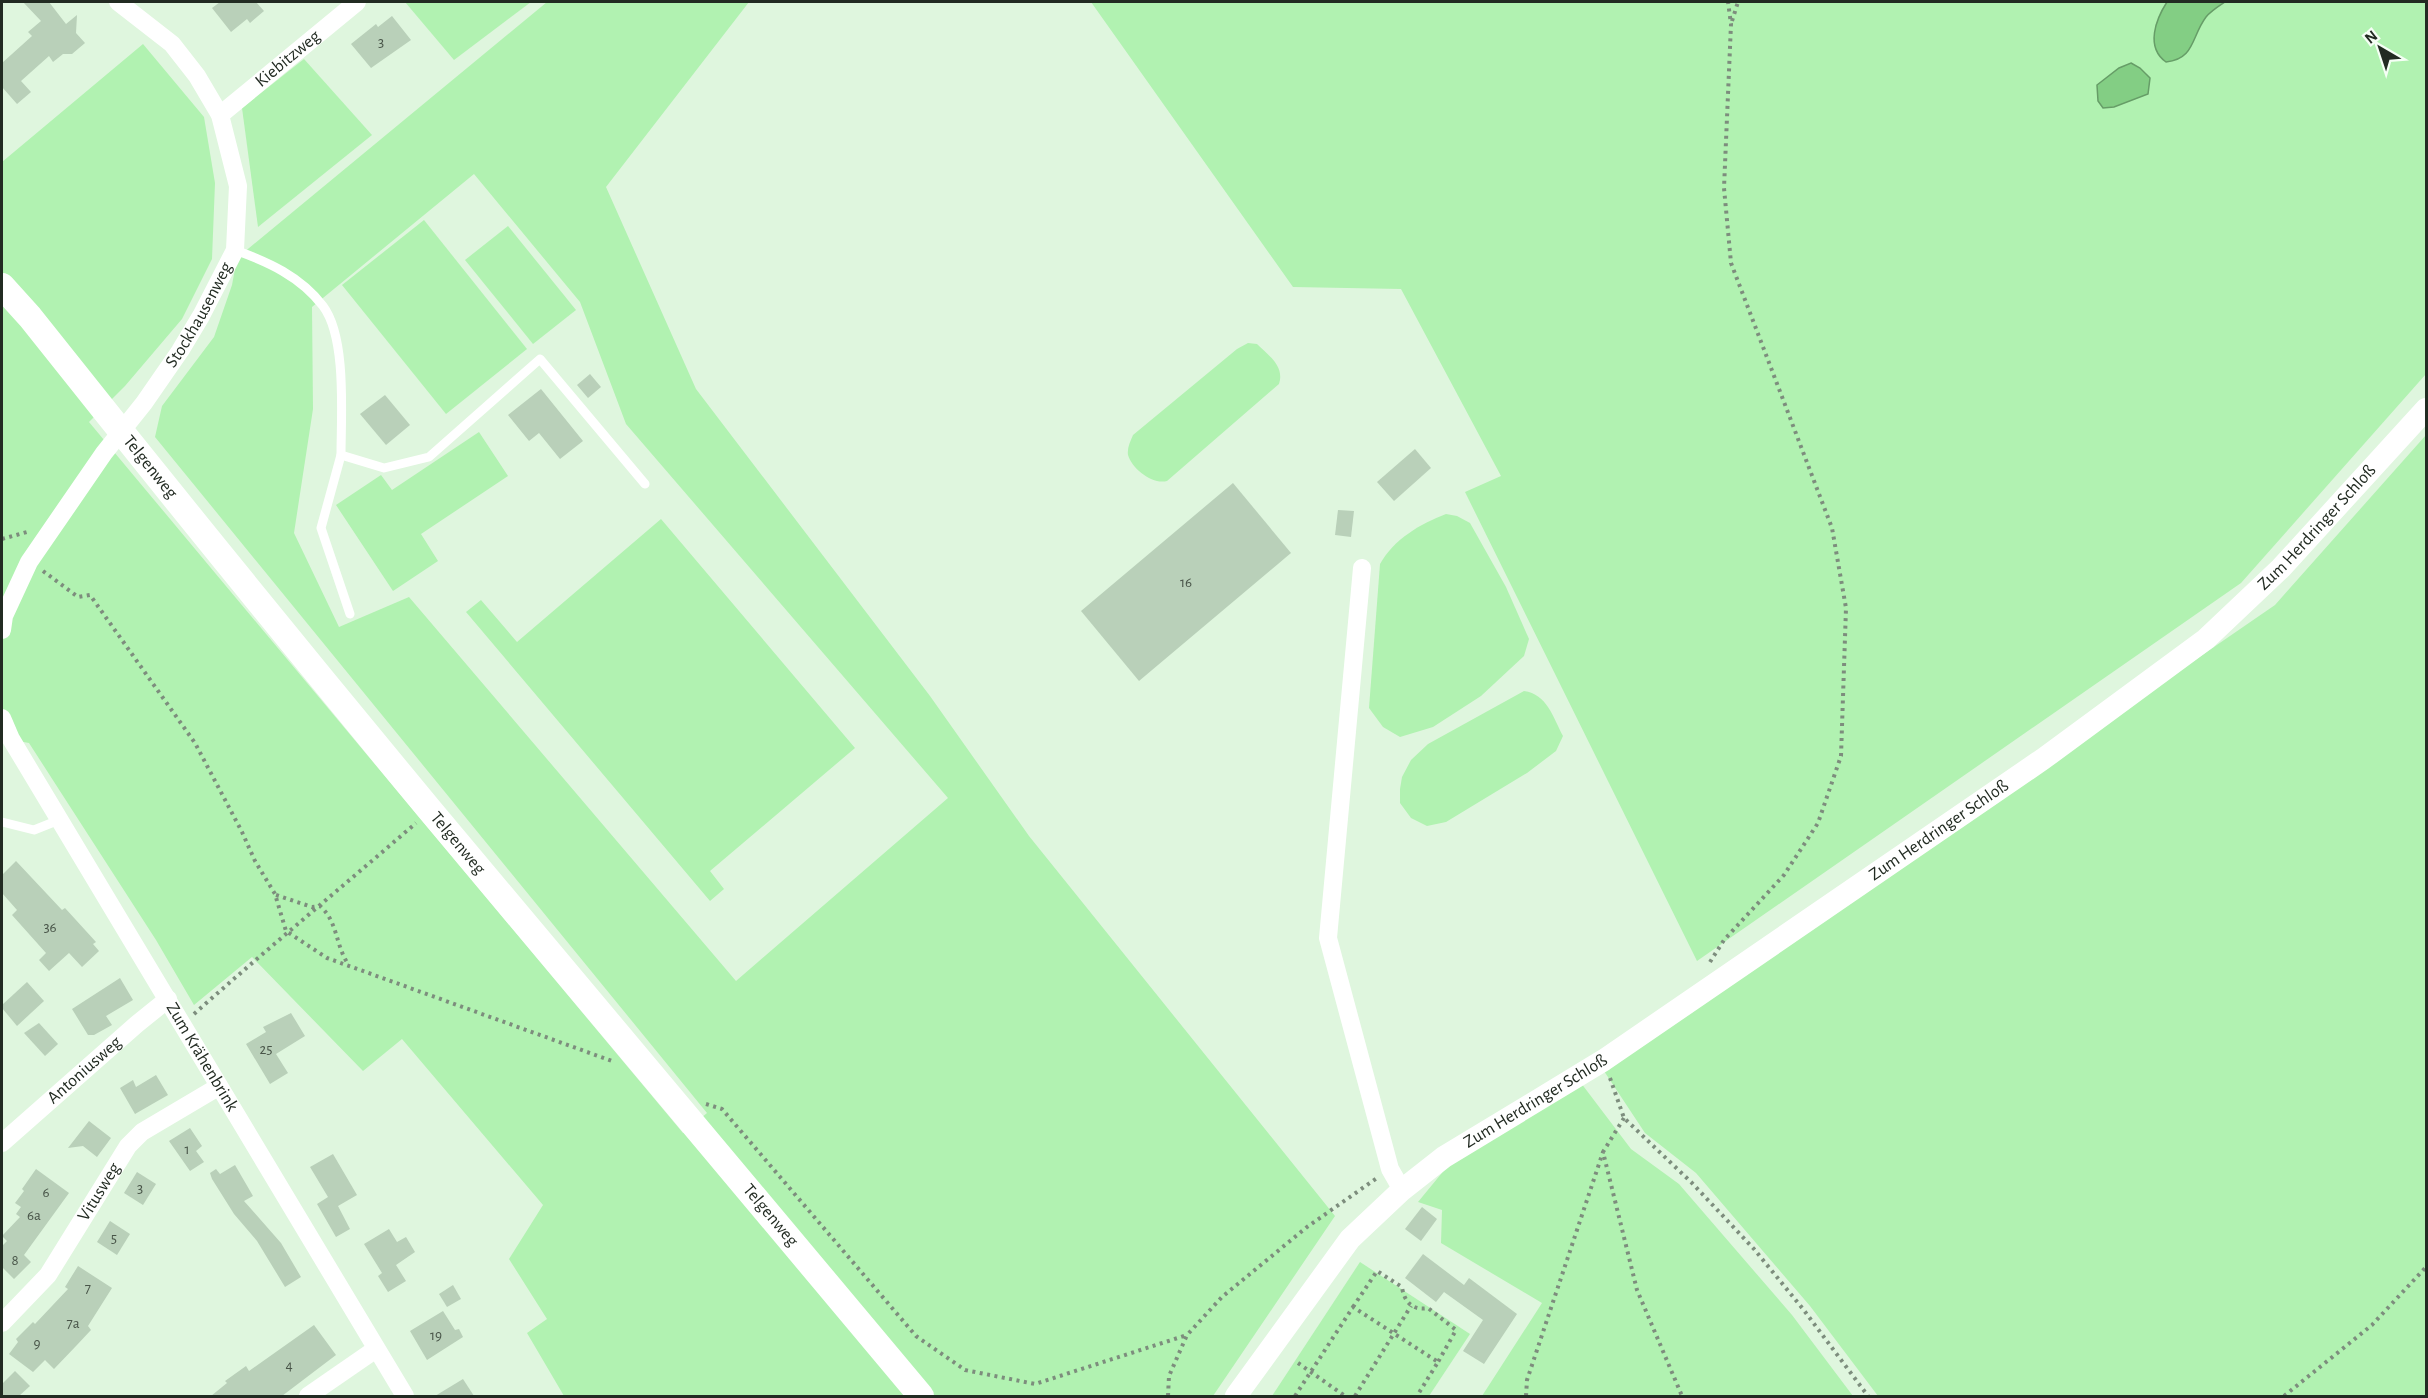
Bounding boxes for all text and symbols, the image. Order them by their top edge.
north arrow [2350,18,2410,78]
street label: Kiebitzweg [252,27,324,91]
text: N [2362,27,2381,47]
house number: 3 [378,35,384,50]
street label: Stockhausenweg [162,259,236,371]
street label: Telgenweg [119,432,181,502]
street label: Zum Herdringer Schloß [2255,461,2379,594]
house number: 16 [1180,575,1192,590]
street label: Zum Herdringer Schloß [1866,777,2012,884]
street label: Telgenweg [427,809,489,878]
house number: 36 [43,920,57,935]
street label: Zum Krähenbrink [163,1000,242,1115]
street label: Antoniusweg [44,1033,125,1107]
house number: 25 [259,1042,273,1057]
street label: Zum Herdringer Schloß [1461,1051,1610,1152]
house number: 1 [184,1142,190,1157]
street label: Vitusweg [75,1160,124,1224]
house number: 3 [137,1181,143,1196]
street label: Telgenweg [739,1181,802,1250]
house number: 6 [42,1185,50,1200]
house number: 6a [27,1208,41,1223]
house number: 5 [111,1231,117,1246]
house number: 8 [11,1253,19,1268]
house number: 7 [85,1281,91,1296]
house number: 7a [66,1316,80,1331]
house number: 19 [430,1328,442,1343]
house number: 9 [33,1336,41,1351]
house number: 4 [285,1358,293,1373]

